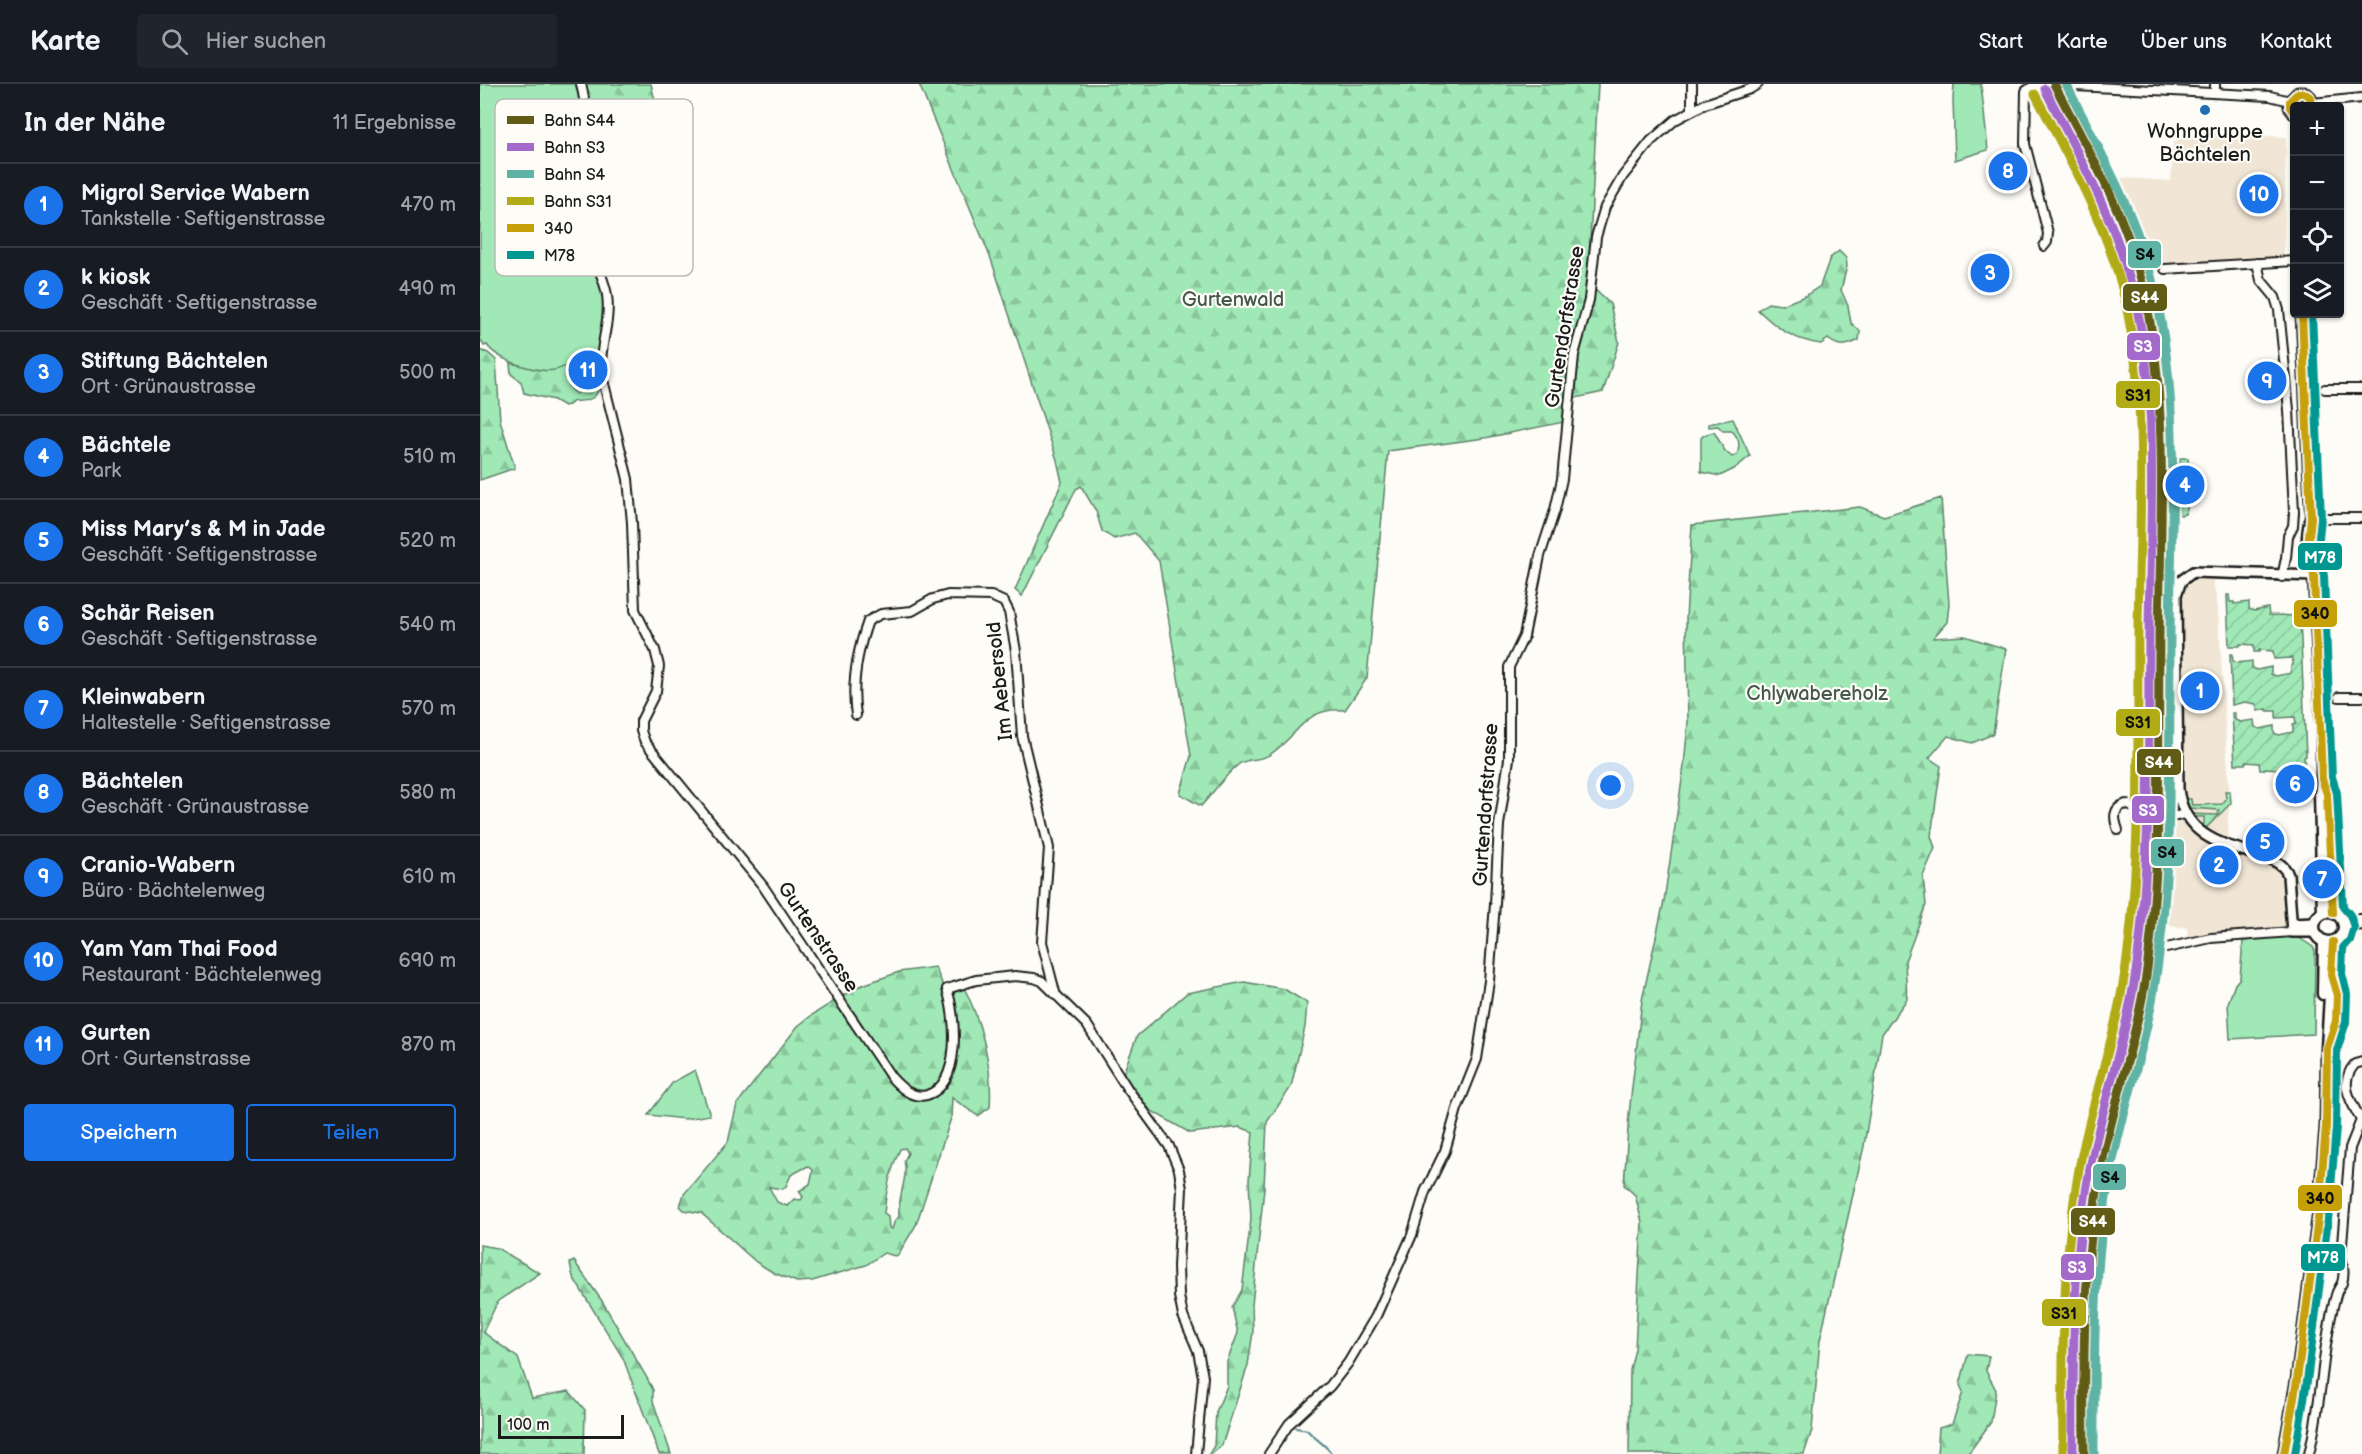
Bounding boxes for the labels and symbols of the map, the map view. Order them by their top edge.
legend [495,99,693,276]
marker: Wohngruppe Bächtelen [2198,103,2212,117]
text: Bahn S44 [544,112,615,131]
place label: Wohngruppe Bächtelen [2147,120,2263,167]
text: Bahn S3 [544,139,606,158]
pin: 8 [1988,148,2027,194]
text: Bahn S4 [544,166,606,185]
pin: 10 [2240,172,2278,216]
text: Bahn S31 [544,193,612,212]
text: 340 [544,220,573,239]
line badge: S4 [2127,240,2162,269]
street label: Gurtendorfstrasse [1540,244,1590,410]
text: S4 [2135,246,2155,265]
text: M78 [544,247,575,266]
pin: 3 [1970,250,2010,296]
line badge: S44 [2122,283,2168,312]
park label: Gurtenwald [1182,288,1284,312]
text: S44 [2131,289,2160,308]
line badge: S3 [2126,332,2161,361]
text: S3 [2133,338,2153,357]
pin: 11 [568,348,608,392]
pin: 9 [2248,358,2286,404]
line badge: S31 [2115,380,2161,409]
text: S31 [2125,387,2151,406]
pin: 4 [2166,462,2204,508]
line badge: M78 [2297,542,2343,571]
text: M78 [2304,549,2336,568]
line badge: 340 [2293,599,2338,628]
text: 340 [2301,605,2329,624]
street label: Im Aebersold [982,620,1018,742]
pin: 1 [2180,668,2220,714]
park label: Chlywabereholz [1746,682,1888,706]
line badge: S31 [2115,708,2161,737]
text: S31 [2125,714,2151,733]
street label: Gurtendorfstrasse [1468,722,1504,888]
line badge: S44 [2136,748,2182,776]
text: S44 [2145,754,2174,773]
pin: 6 [2276,762,2314,806]
your location [1596,771,1625,800]
line badge: S3 [2131,795,2165,824]
text: S3 [2138,802,2158,821]
pin: 5 [2246,820,2284,864]
line badge: S4 [2150,838,2185,867]
pin: 2 [2200,842,2238,888]
text: S4 [2157,844,2177,863]
pin: 7 [2302,856,2342,902]
street label: Gurtenstrasse [772,877,864,997]
line badge: S4 [2092,1163,2127,1191]
text: S4 [2100,1169,2120,1188]
line badge: 340 [2297,1184,2343,1212]
text: 340 [2306,1190,2334,1209]
line badge: S44 [2070,1207,2116,1236]
text: S44 [2079,1213,2108,1232]
line badge: M78 [2300,1243,2346,1272]
text: M78 [2307,1249,2339,1268]
line badge: S3 [2060,1253,2095,1281]
text: S3 [2067,1259,2087,1278]
line badge: S31 [2041,1298,2087,1327]
text: S31 [2051,1305,2077,1324]
scale bar [498,1412,624,1440]

